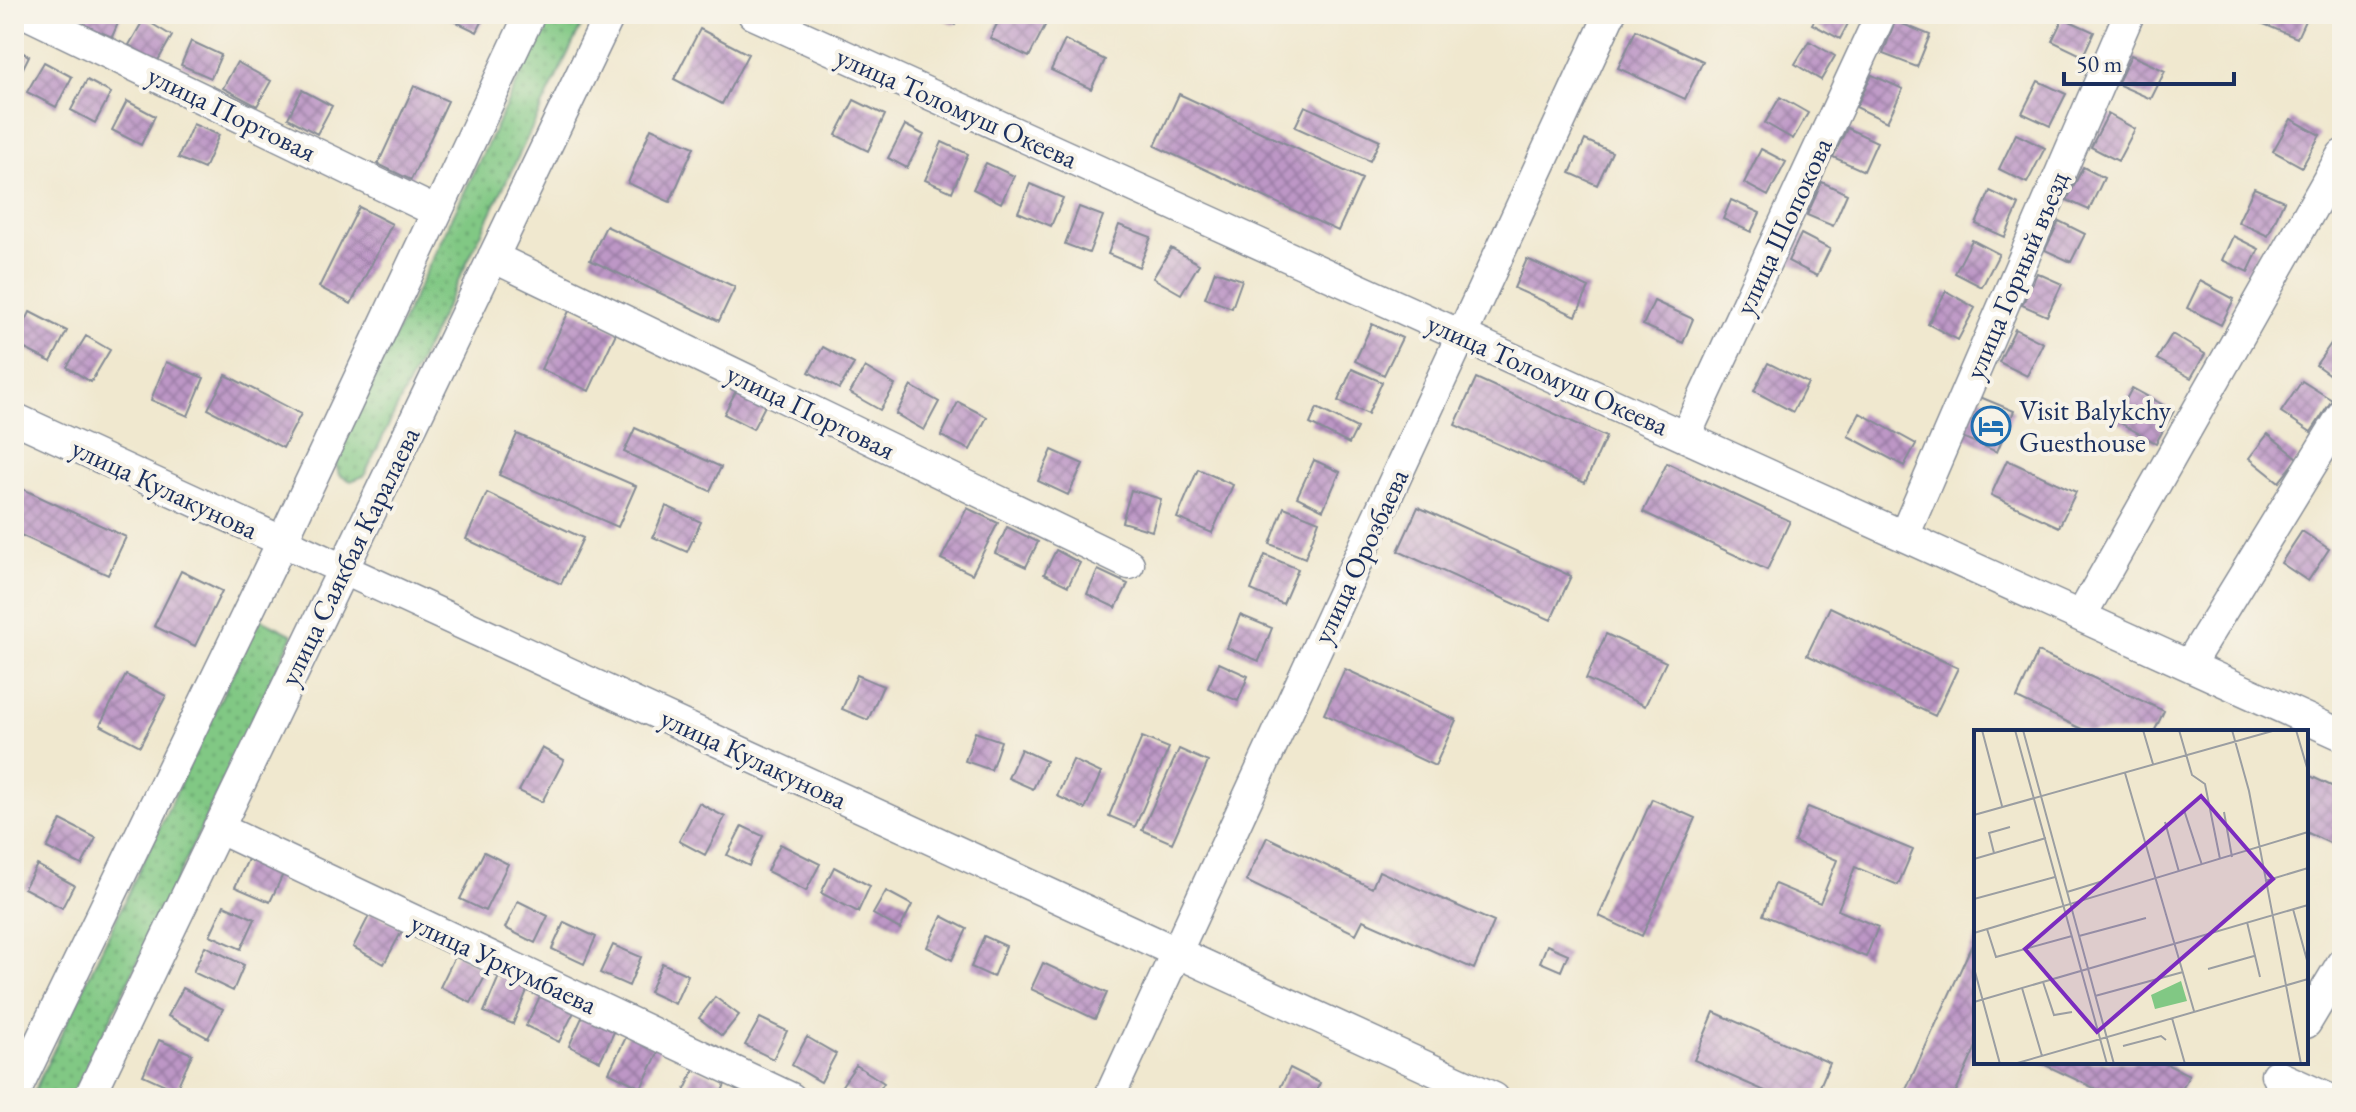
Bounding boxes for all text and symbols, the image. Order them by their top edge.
scale bar [2064,36,2234,86]
street label: улица Толомуш Океева [831,38,1084,177]
text: 50 m [2076,48,2123,79]
street label: улица Портовая [142,57,322,169]
street label: улица Шопокова [1726,131,1840,320]
street label: улица Горный въезд [1956,165,2076,384]
street label: улица Толомуш Океева [1422,305,1675,444]
street label: улица Портовая [721,355,901,467]
place label: Visit Balykchy Guesthouse [2019,392,2172,460]
hotel icon: Visit Balykchy Guesthouse [1970,405,2012,447]
street label: улица Саякбая Каралаева [271,420,428,691]
street label: улица Кулакунова [66,429,265,547]
street label: улица Орозбаева [1304,462,1417,649]
street label: улица Кулакунова [655,699,854,817]
inset map [1974,730,2308,1064]
street label: улица Уркумбаева [405,904,604,1022]

